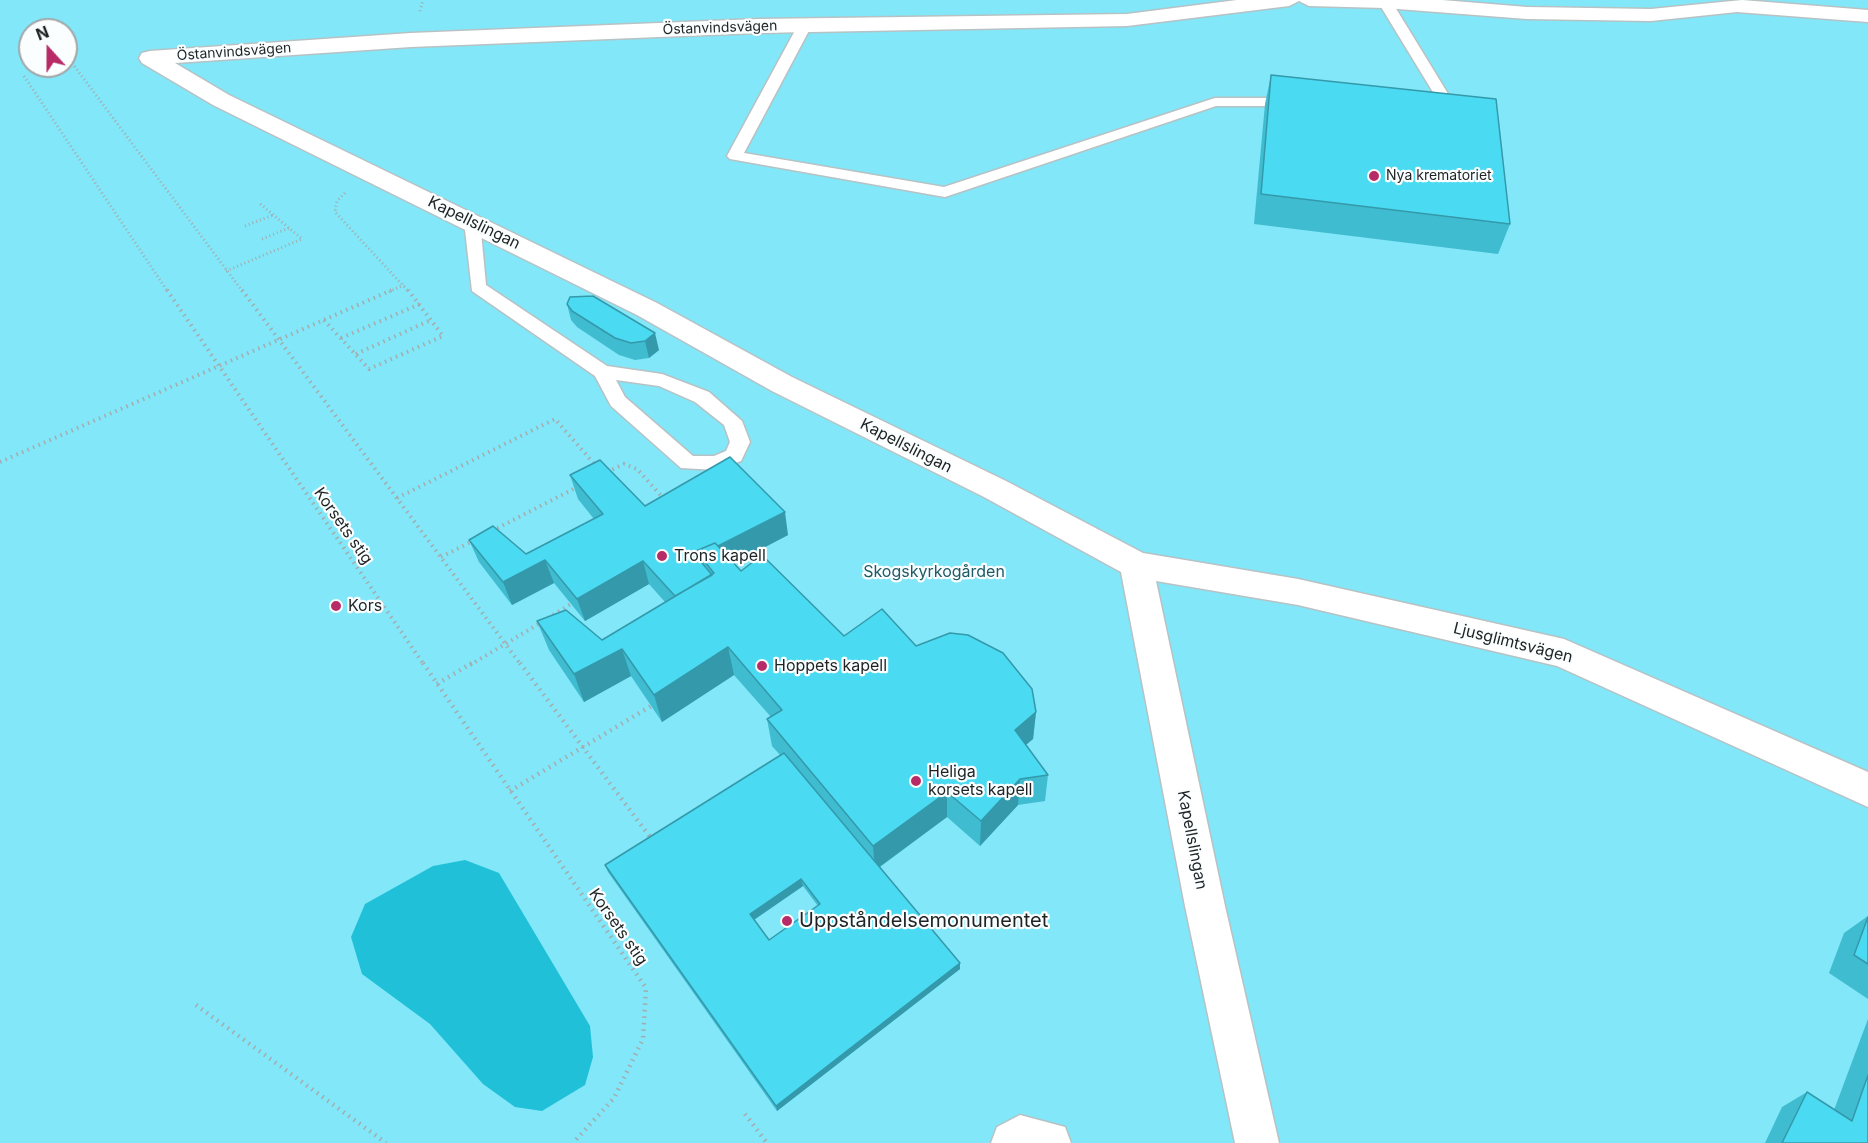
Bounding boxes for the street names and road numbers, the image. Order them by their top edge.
street label: Östanvindsvägen [662,18,778,38]
street label: Östanvindsvägen [176,40,292,64]
street label: Kapellslingan [425,192,523,254]
street label: Kapellslingan [857,415,955,477]
street label: Korsets stig [310,484,376,568]
street label: Ljusglimtsvägen [1451,619,1575,667]
street label: Kapellslingan [1173,789,1211,891]
street label: Korsets stig [585,885,651,969]

